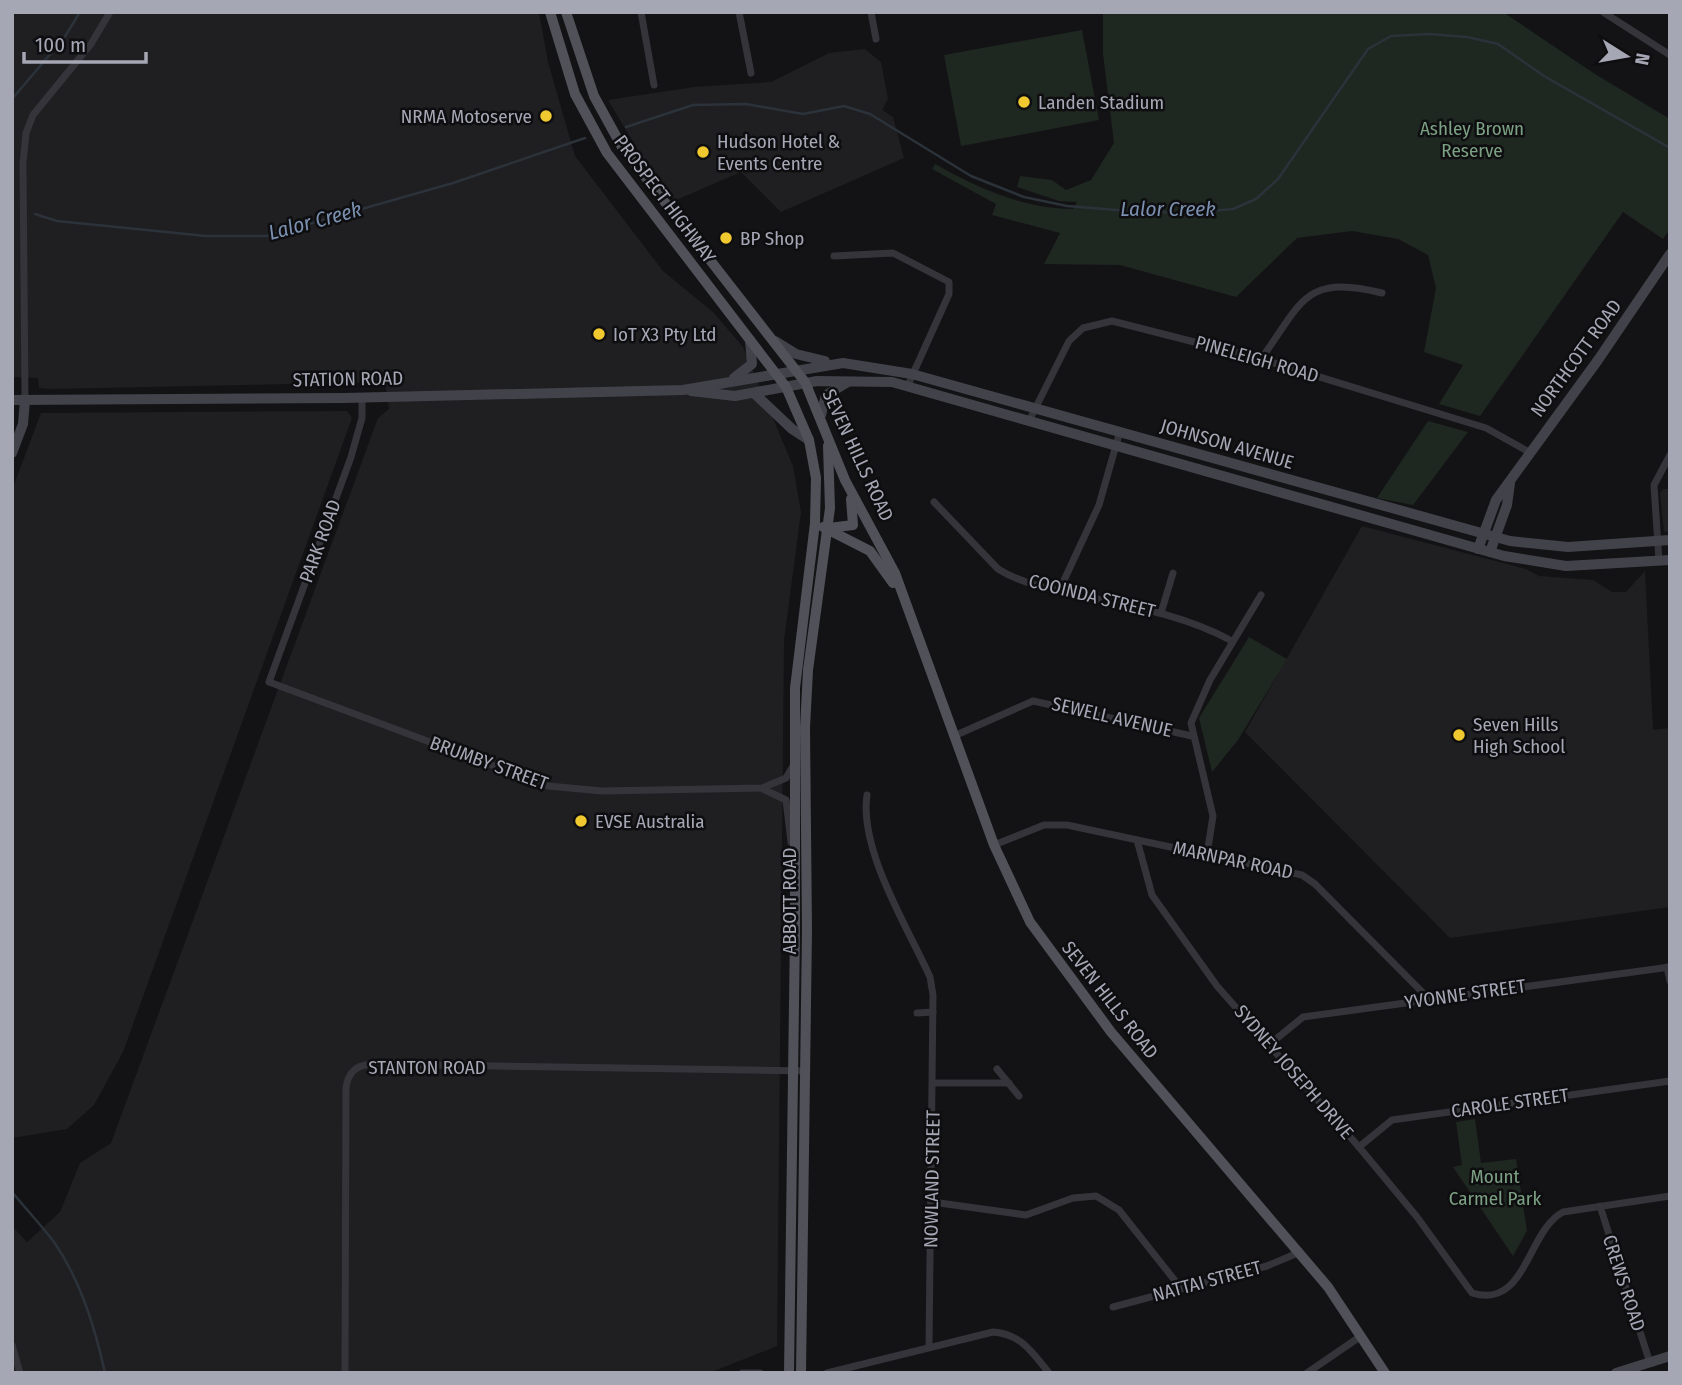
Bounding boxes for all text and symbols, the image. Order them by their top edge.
scale bar [24,21,147,65]
north arrow [1591,21,1661,91]
text: 100 m [35,32,86,58]
text: N [1630,51,1655,67]
place label: Landen Stadium [1038,91,1164,114]
marker: Landen Stadium [1016,94,1032,110]
place label: NRMA Motoserve [401,105,532,128]
marker: NRMA Motoserve [538,108,554,124]
park label: Ashley Brown Reserve [1420,117,1524,162]
street label: PROSPECT HIGHWAY [609,130,721,268]
place label: Hudson Hotel & Events Centre [717,130,841,175]
marker: Hudson Hotel & Events Centre [695,144,711,160]
water label: Lalor Creek [266,196,364,246]
water label: Lalor Creek [1120,196,1216,222]
place label: BP Shop [740,227,804,250]
marker: BP Shop [718,230,734,246]
street label: NORTHCOTT ROAD [1526,295,1626,421]
place label: IoT X3 Pty Ltd [613,323,717,346]
marker: IoT X3 Pty Ltd [591,326,607,342]
street label: PINELEIGH ROAD [1193,330,1321,388]
street label: STATION ROAD [293,367,403,391]
street label: SEVEN HILLS ROAD [817,385,899,525]
street label: JOHNSON AVENUE [1158,414,1296,474]
street label: PARK ROAD [294,496,346,586]
street label: COOINDA STREET [1026,569,1158,623]
street label: SEWELL AVENUE [1050,692,1174,742]
place label: Seven Hills High School [1473,713,1565,758]
marker: Seven Hills High School [1451,727,1467,743]
street label: BRUMBY STREET [427,731,551,795]
place label: EVSE Australia [595,810,705,833]
marker: EVSE Australia [573,813,589,829]
street label: MARNPAR ROAD [1171,836,1295,884]
street label: ABBOTT ROAD [778,847,801,955]
street label: SEVEN HILLS ROAD [1057,937,1163,1063]
street label: YVONNE STREET [1403,974,1527,1014]
street label: SYDNEY JOSEPH DRIVE [1230,1000,1359,1144]
street label: STANTON ROAD [368,1056,486,1079]
street label: CAROLE STREET [1450,1083,1570,1123]
street label: NOWLAND STREET [919,1110,945,1248]
park label: Mount Carmel Park [1449,1165,1541,1210]
street label: CREWS ROAD [1598,1232,1650,1334]
street label: NATTAI STREET [1150,1255,1264,1307]

